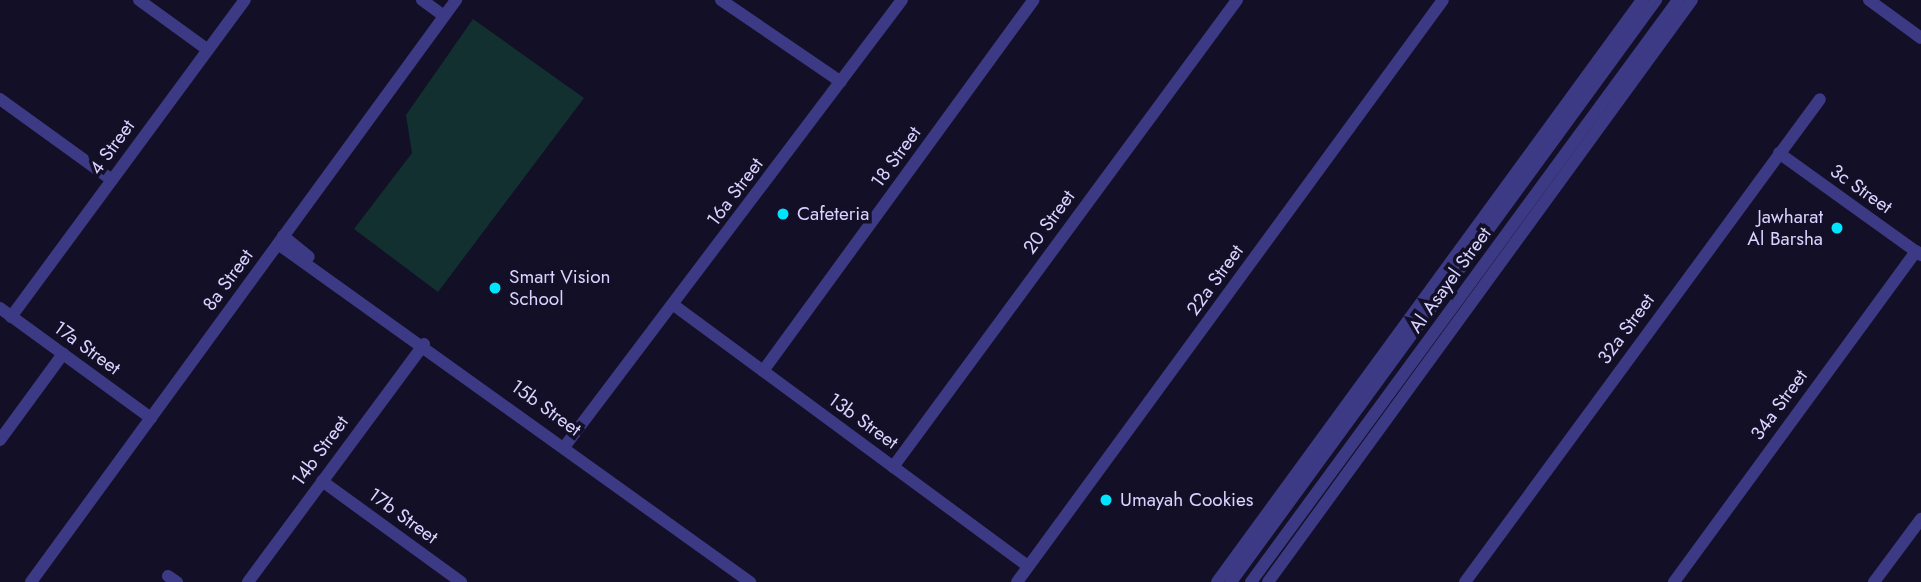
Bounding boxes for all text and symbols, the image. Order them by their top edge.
street label: 4 Street [85,115,139,179]
street label: 18 Street [866,122,926,192]
street label: 16a Street [702,153,768,231]
street label: 3c Street [1826,159,1896,219]
street label: 20 Street [1018,186,1080,258]
place label: Cafeteria [797,203,869,225]
marker: Cafeteria [775,206,791,222]
place label: Jawharat Al Barsha [1747,206,1823,250]
marker: Jawharat Al Barsha [1829,220,1845,236]
street label: Al Asayel Street [1404,223,1496,337]
street label: 22a Street [1182,240,1248,320]
street label: 8a Street [198,245,258,315]
place label: Smart Vision School [509,266,611,310]
marker: Smart Vision School [487,280,503,296]
street label: 32a Street [1593,289,1659,369]
street label: 17a Street [49,316,125,380]
street label: 34a Street [1746,365,1812,445]
street label: 15b Street [506,375,586,441]
street label: 13b Street [824,388,902,454]
street label: 14b Street [287,411,353,491]
street label: 17b Street [364,483,442,549]
place label: Umayah Cookies [1120,489,1253,511]
marker: Umayah Cookies [1098,492,1114,508]

